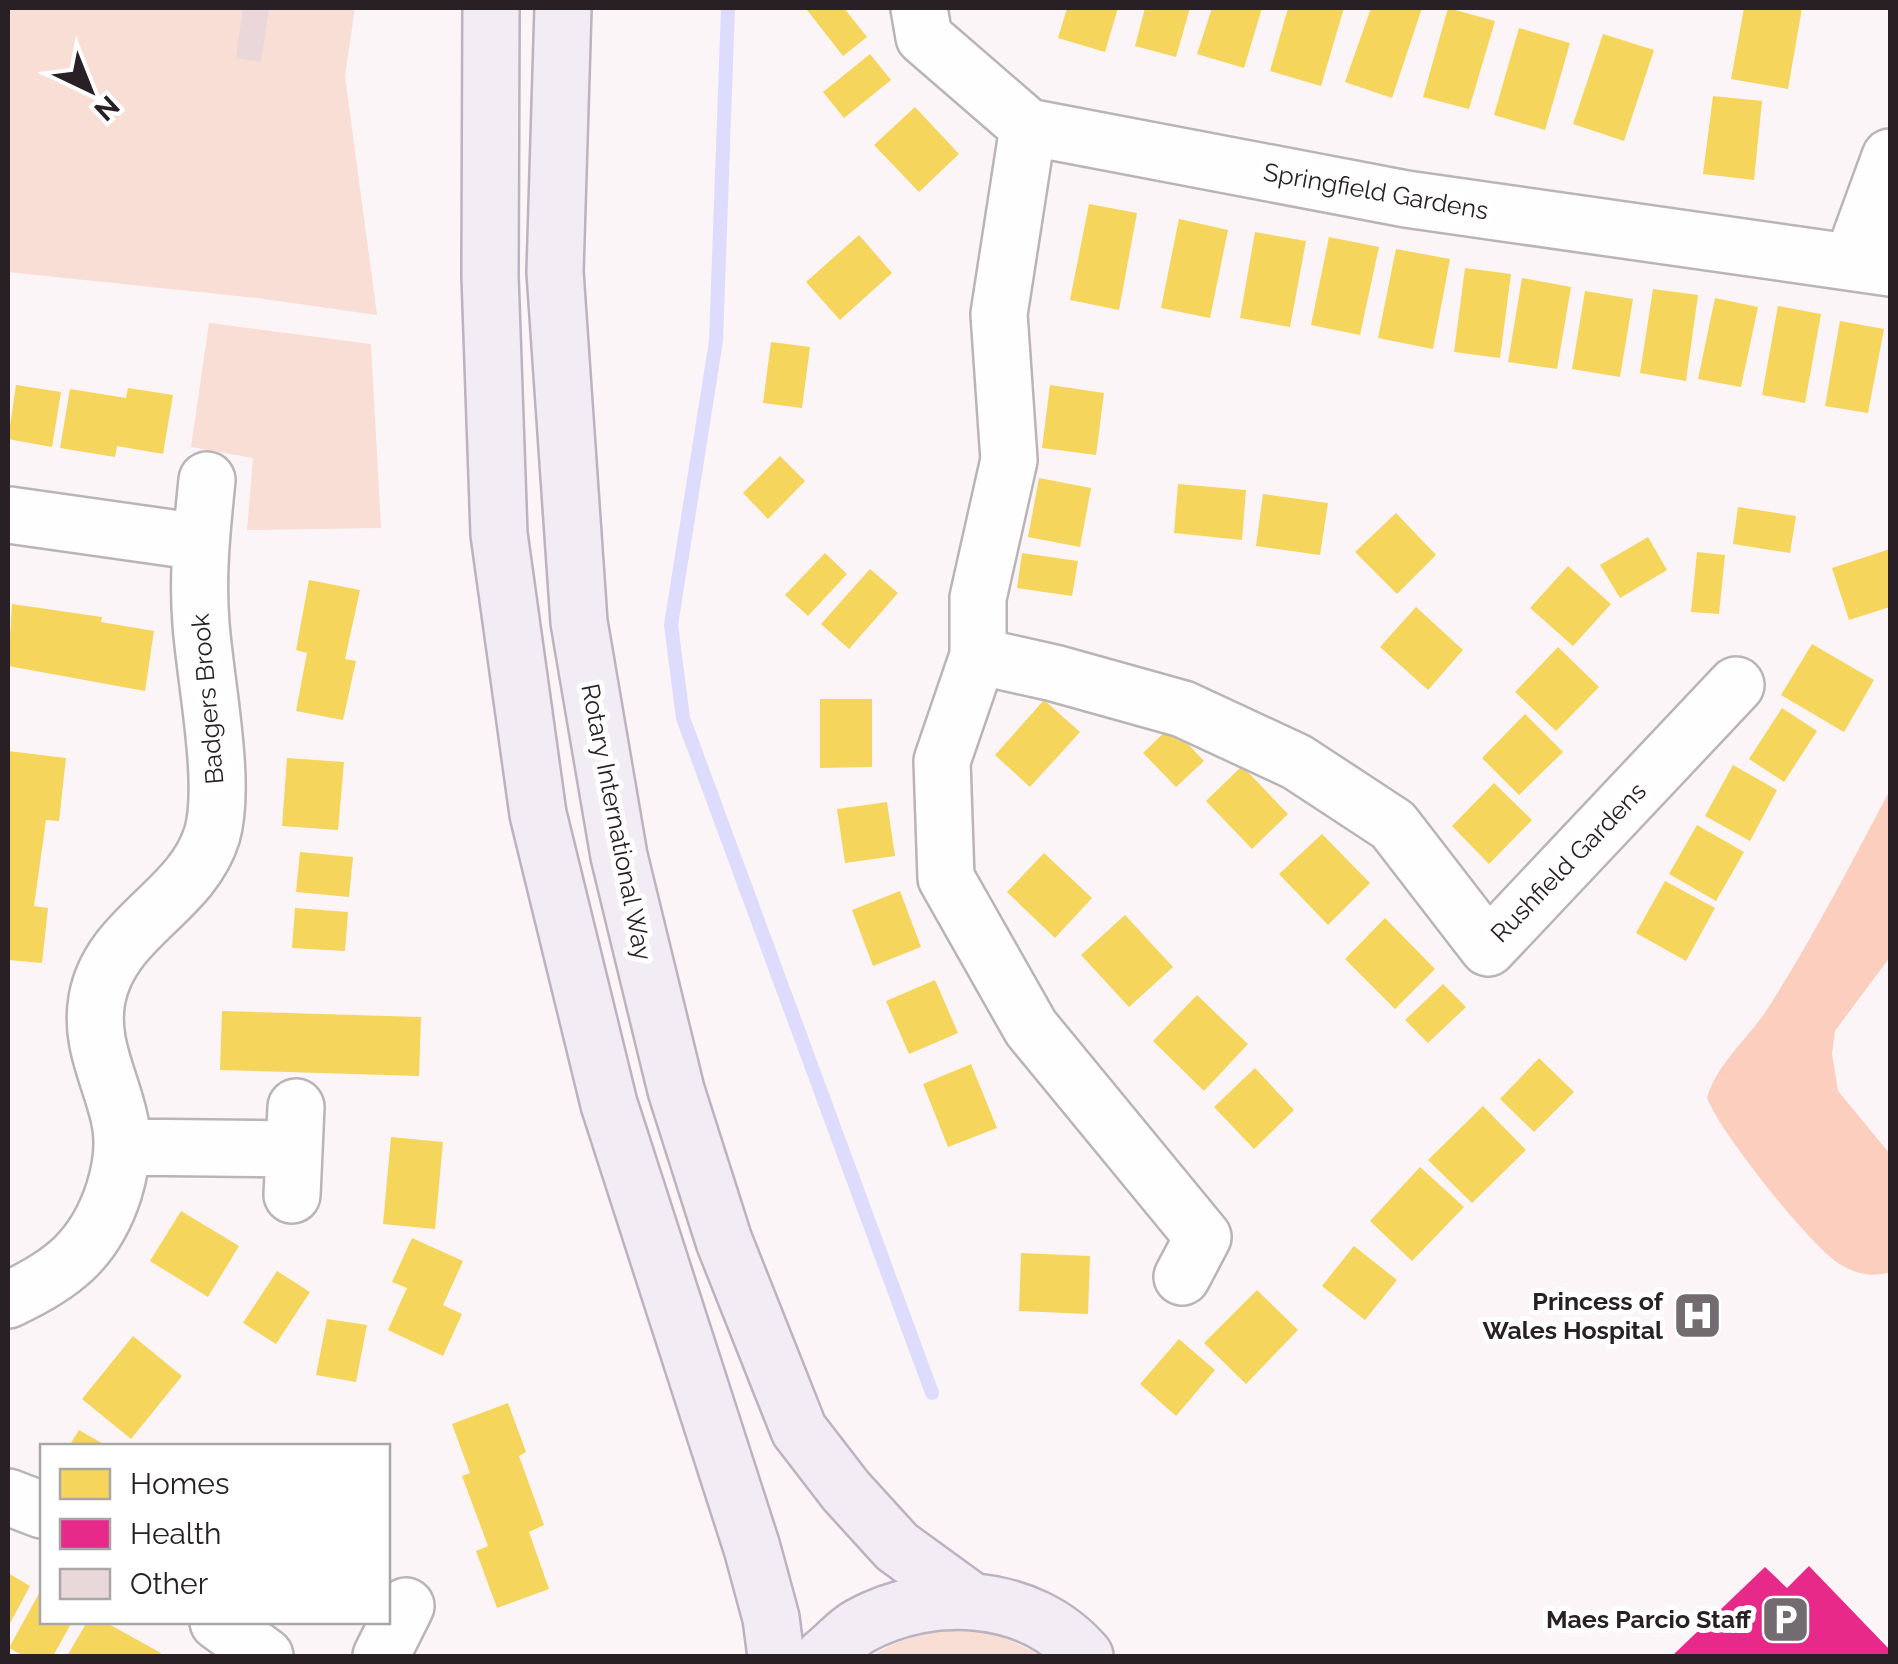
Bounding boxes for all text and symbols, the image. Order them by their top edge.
north arrow [40,40,140,140]
text: N [88,89,126,127]
street label: Springfield Gardens [1261,156,1491,226]
street label: Badgers Brook [185,612,229,786]
street label: Rotary International Way [575,681,659,963]
street label: Rushfield Gardens [1484,776,1652,948]
place label: Princess of Wales Hospital [1483,1286,1664,1345]
hospital icon: Princess of Wales Hospital [1672,1289,1724,1341]
legend [40,1444,390,1624]
text: Homes [130,1466,229,1501]
text: Health [130,1516,222,1551]
text: Other [130,1566,209,1601]
parking icon: Maes Parcio Staff [1760,1593,1812,1645]
place label: Maes Parcio Staff [1546,1604,1752,1634]

